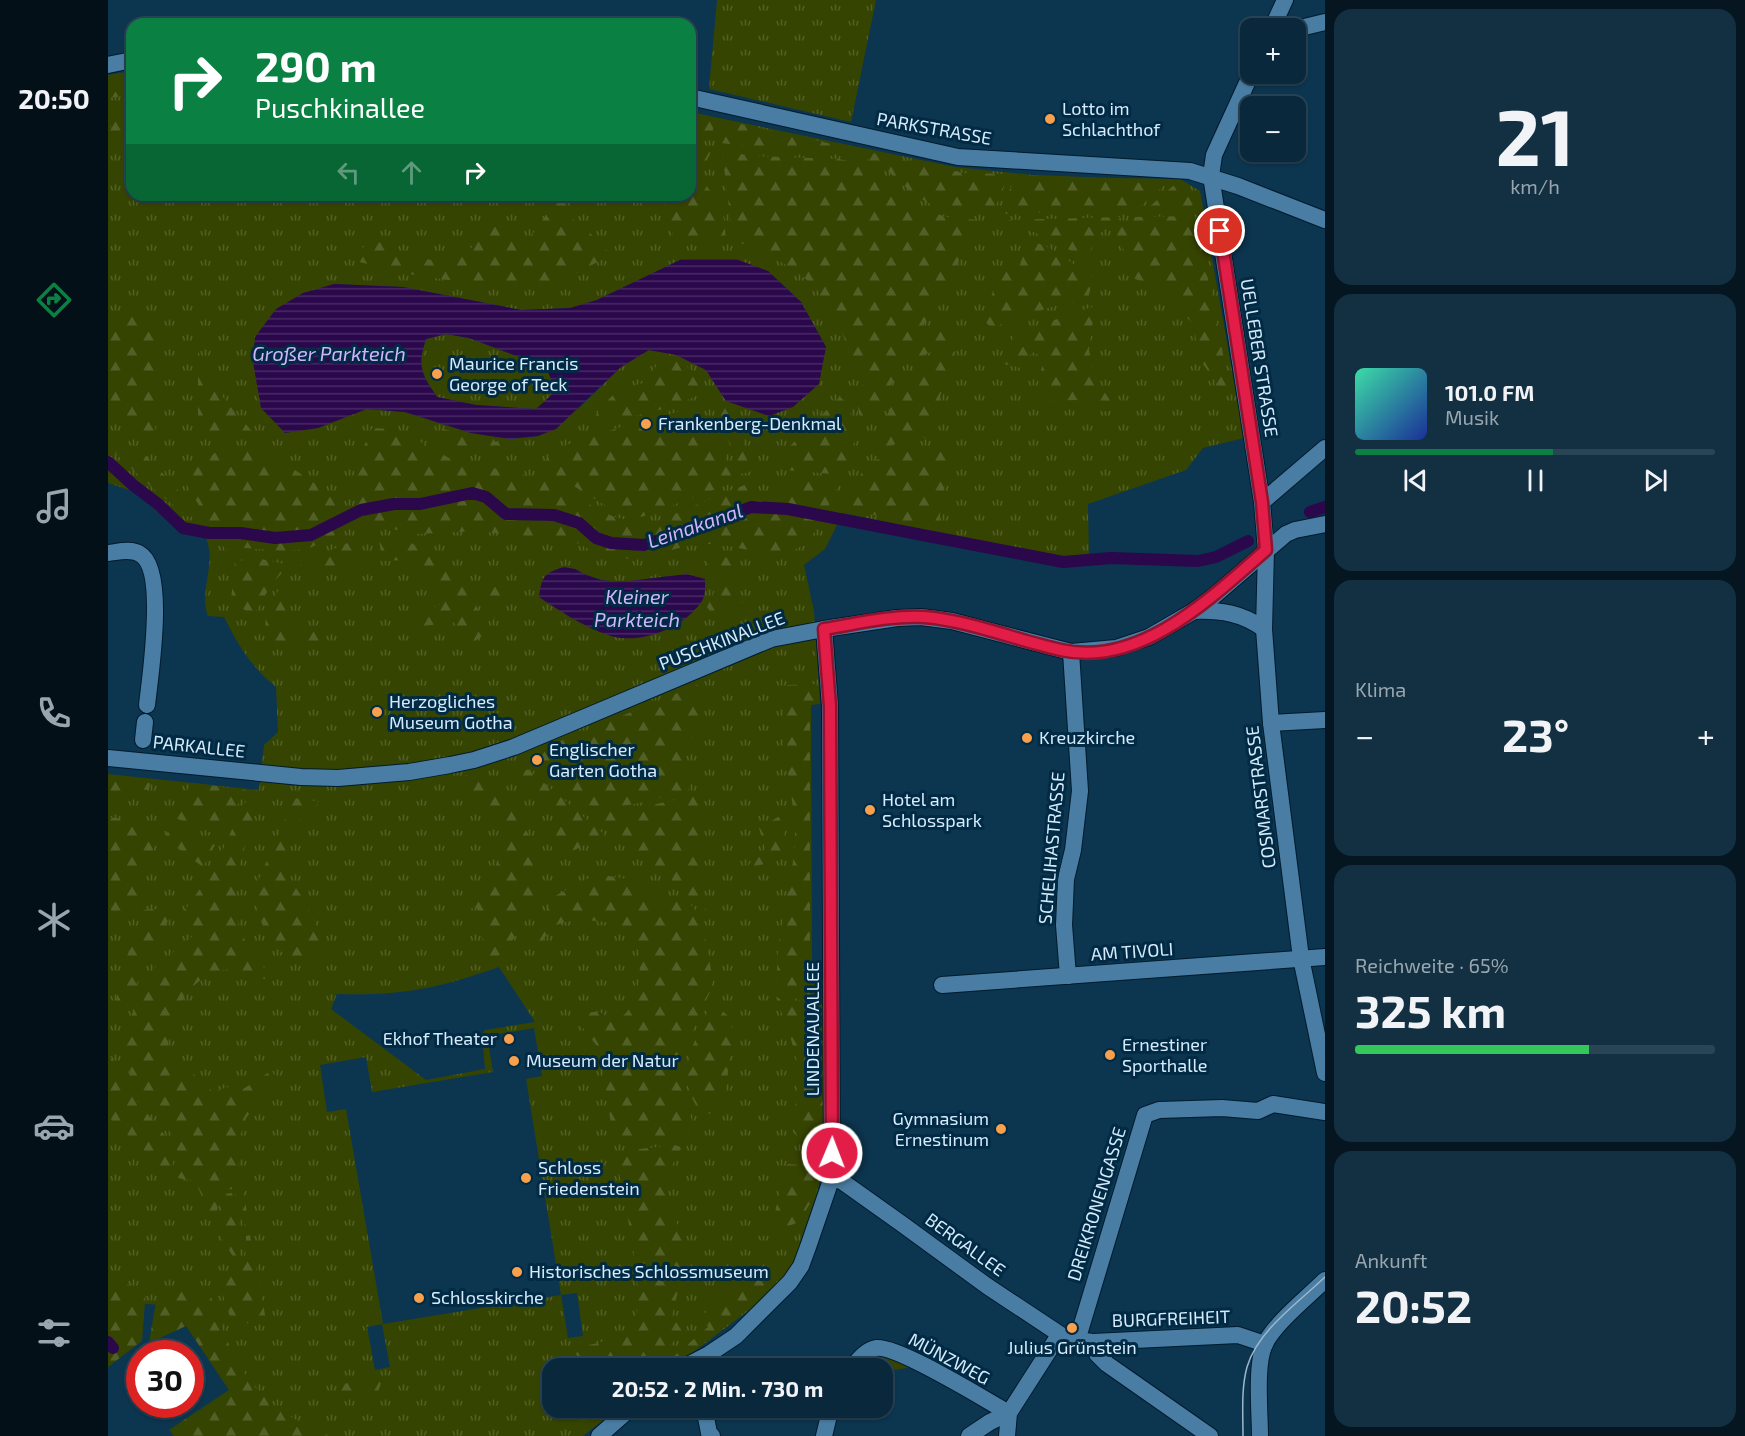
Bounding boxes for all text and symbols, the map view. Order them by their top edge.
map controls [1240,18,1306,162]
button: + [1240,18,1306,84]
text: 290 m [255,40,377,90]
icon: right [156,42,234,120]
text: 20:50 [18,82,90,114]
text: 21 [1495,88,1575,182]
text: Puschkinallee [255,91,425,123]
button: − [1240,96,1306,162]
place label: Lotto im Schlachthof [1062,97,1161,140]
street label: PARKSTRASSE [875,107,993,149]
marker: Lotto im Schlachthof [1043,112,1057,126]
icon: left [332,156,365,189]
icon: ahead [395,156,428,189]
icon: right [458,156,491,189]
text: km/h [1510,174,1560,198]
pin [1194,205,1245,256]
icon: arrive [1203,214,1236,247]
street label: UELLEBER STRASSE [1237,277,1283,439]
icon: directions [33,279,75,321]
water label: Großer Parkteich [252,341,406,365]
place label: Maurice Francis George of Teck [449,352,578,395]
marker: Maurice Francis George of Teck [430,367,444,381]
text: 101.0 FM [1445,379,1534,405]
text: Musik [1445,405,1499,429]
place label: Frankenberg-Denkmal [658,412,842,434]
marker: Frankenberg-Denkmal [639,417,653,431]
icon: previous [1399,464,1432,497]
icon: pause [1519,464,1552,497]
icon: next [1639,464,1672,497]
icon: music [33,485,75,527]
water label: Leinakanal [644,498,746,553]
water label: Kleiner Parkteich [594,584,680,631]
street label: PUSCHKINALLEE [656,606,788,674]
text: Klima [1355,677,1406,701]
place label: Herzogliches Museum Gotha [389,690,513,733]
icon: phone [33,692,75,734]
marker: Herzogliches Museum Gotha [370,705,384,719]
text: 23° [1502,707,1569,761]
text: − [1355,715,1374,755]
text: + [1697,715,1715,755]
street label: COSMARSTRASSE [1240,725,1280,870]
place label: Kreuzkirche [1039,726,1135,748]
street label: PARKALLEE [152,730,246,762]
marker: Kreuzkirche [1020,731,1034,745]
place label: Englischer Garten Gotha [549,738,657,781]
marker: Englischer Garten Gotha [530,753,544,767]
street label: SCHELIHASTRASSE [1033,771,1069,925]
place label: Hotel am Schlosspark [882,788,982,831]
marker: Hotel am Schlosspark [863,803,877,817]
icon: climate [33,899,75,941]
street label: AM TIVOLI [1090,937,1174,965]
text: Reichweite · 65% [1355,953,1509,977]
street label: LINDENAUALLEE [801,962,823,1096]
text: 325 km [1355,983,1506,1037]
place label: Ekhof Theater [383,1027,497,1049]
marker: Ekhof Theater [502,1032,516,1046]
place label: Ernestiner Sporthalle [1122,1033,1208,1076]
marker: Ernestiner Sporthalle [1103,1048,1117,1062]
place label: Museum der Natur [526,1049,679,1071]
marker: Museum der Natur [507,1054,521,1068]
icon: car [33,1105,75,1147]
place label: Gymnasium Ernestinum [892,1107,989,1150]
position arrow [800,1121,864,1185]
marker: Gymnasium Ernestinum [994,1122,1008,1136]
street label: DREIKRONENGASSE [1062,1124,1130,1283]
place label: Schloss Friedenstein [538,1156,640,1199]
marker: Schloss Friedenstein [519,1171,533,1185]
street label: BERGALLEE [921,1208,1010,1281]
text: Ankunft [1355,1248,1427,1272]
place label: Historisches Schlossmuseum [529,1260,769,1282]
marker: Historisches Schlossmuseum [510,1265,524,1279]
text: 20:52 [1355,1278,1472,1332]
place label: Schlosskirche [431,1286,544,1308]
marker: Schlosskirche [412,1291,426,1305]
street label: BURGFREIHEIT [1111,1305,1231,1331]
icon: filters [33,1312,75,1354]
marker: Julius Grünstein [1065,1321,1079,1335]
street label: MÜNZWEG [905,1328,994,1389]
place label: Julius Grünstein [1007,1336,1137,1358]
speed limit sign: 30 [126,1340,204,1418]
text: 20:52 · 2 Min. · 730 m [612,1375,823,1401]

